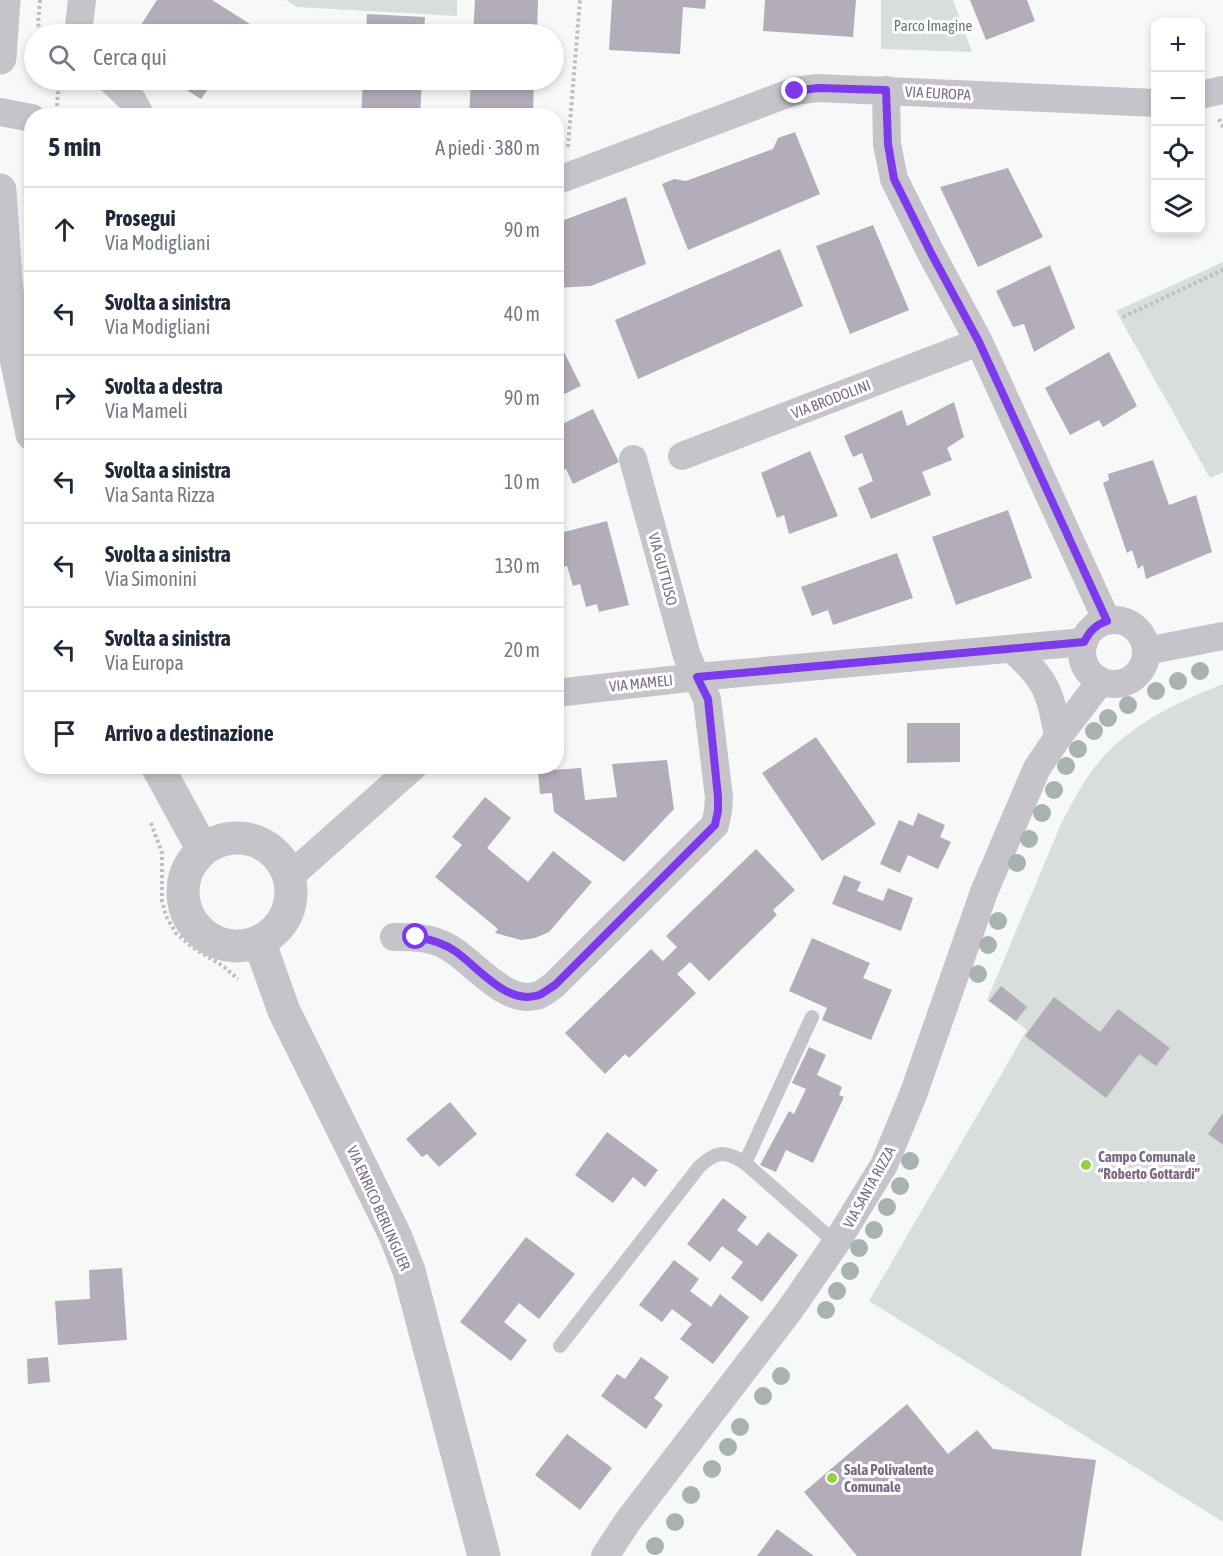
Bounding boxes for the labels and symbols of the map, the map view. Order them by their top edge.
park label: Parco Imagine [894,17,973,34]
route end [781,77,807,103]
street label: VIA EUROPA [905,83,972,103]
street label: VIA BRODOLINI [789,376,873,422]
street label: VIA GUTTUSO [645,531,681,607]
street label: VIA MAMELI [608,671,674,695]
route start [402,923,428,949]
street label: VIA ENRICO BERLINGUER [344,1143,414,1273]
street label: VIA SANTA RIZZA [840,1143,899,1231]
place label: Campo Comunale “Roberto Gottardi” [1098,1148,1201,1182]
marker: Campo Comunale “Roberto Gottardi” [1079,1158,1093,1172]
place label: Sala Polivalente Comunale [844,1461,934,1495]
marker: Sala Polivalente Comunale [825,1471,839,1485]

